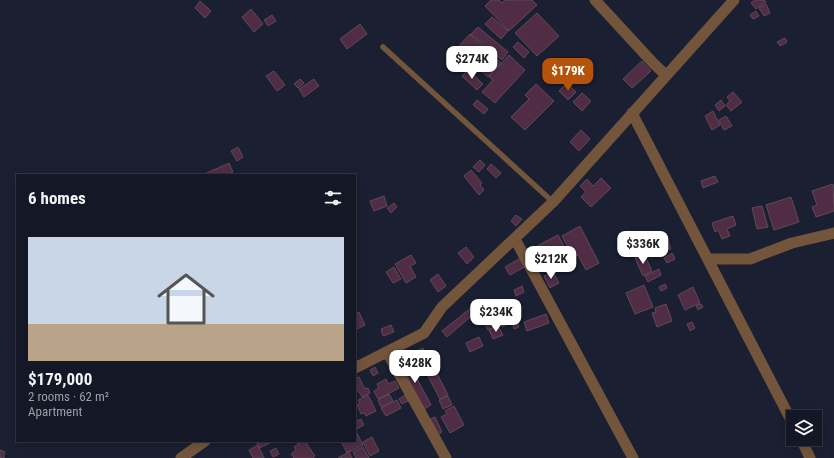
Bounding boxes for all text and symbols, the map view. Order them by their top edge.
pin: $274K [444,46,500,80]
text: $274K [455,51,489,66]
pin: $179K [540,58,596,92]
text: $179K [551,63,585,78]
icon: filters [322,187,344,209]
text: 6 homes [28,188,86,208]
pin: $336K [615,231,671,265]
text: $336K [626,236,660,251]
pin: $212K [523,246,579,280]
text: $212K [534,251,568,266]
icon: home [150,263,222,335]
pin: $234K [468,299,524,333]
text: $234K [479,304,513,319]
pin: $428K [387,350,443,384]
text: $428K [398,355,432,370]
text: $179,000 [28,369,92,389]
text: 2 rooms · 62 m² [28,389,109,404]
text: Apartment [28,404,82,419]
map controls [786,410,822,446]
button: layers [786,410,822,446]

